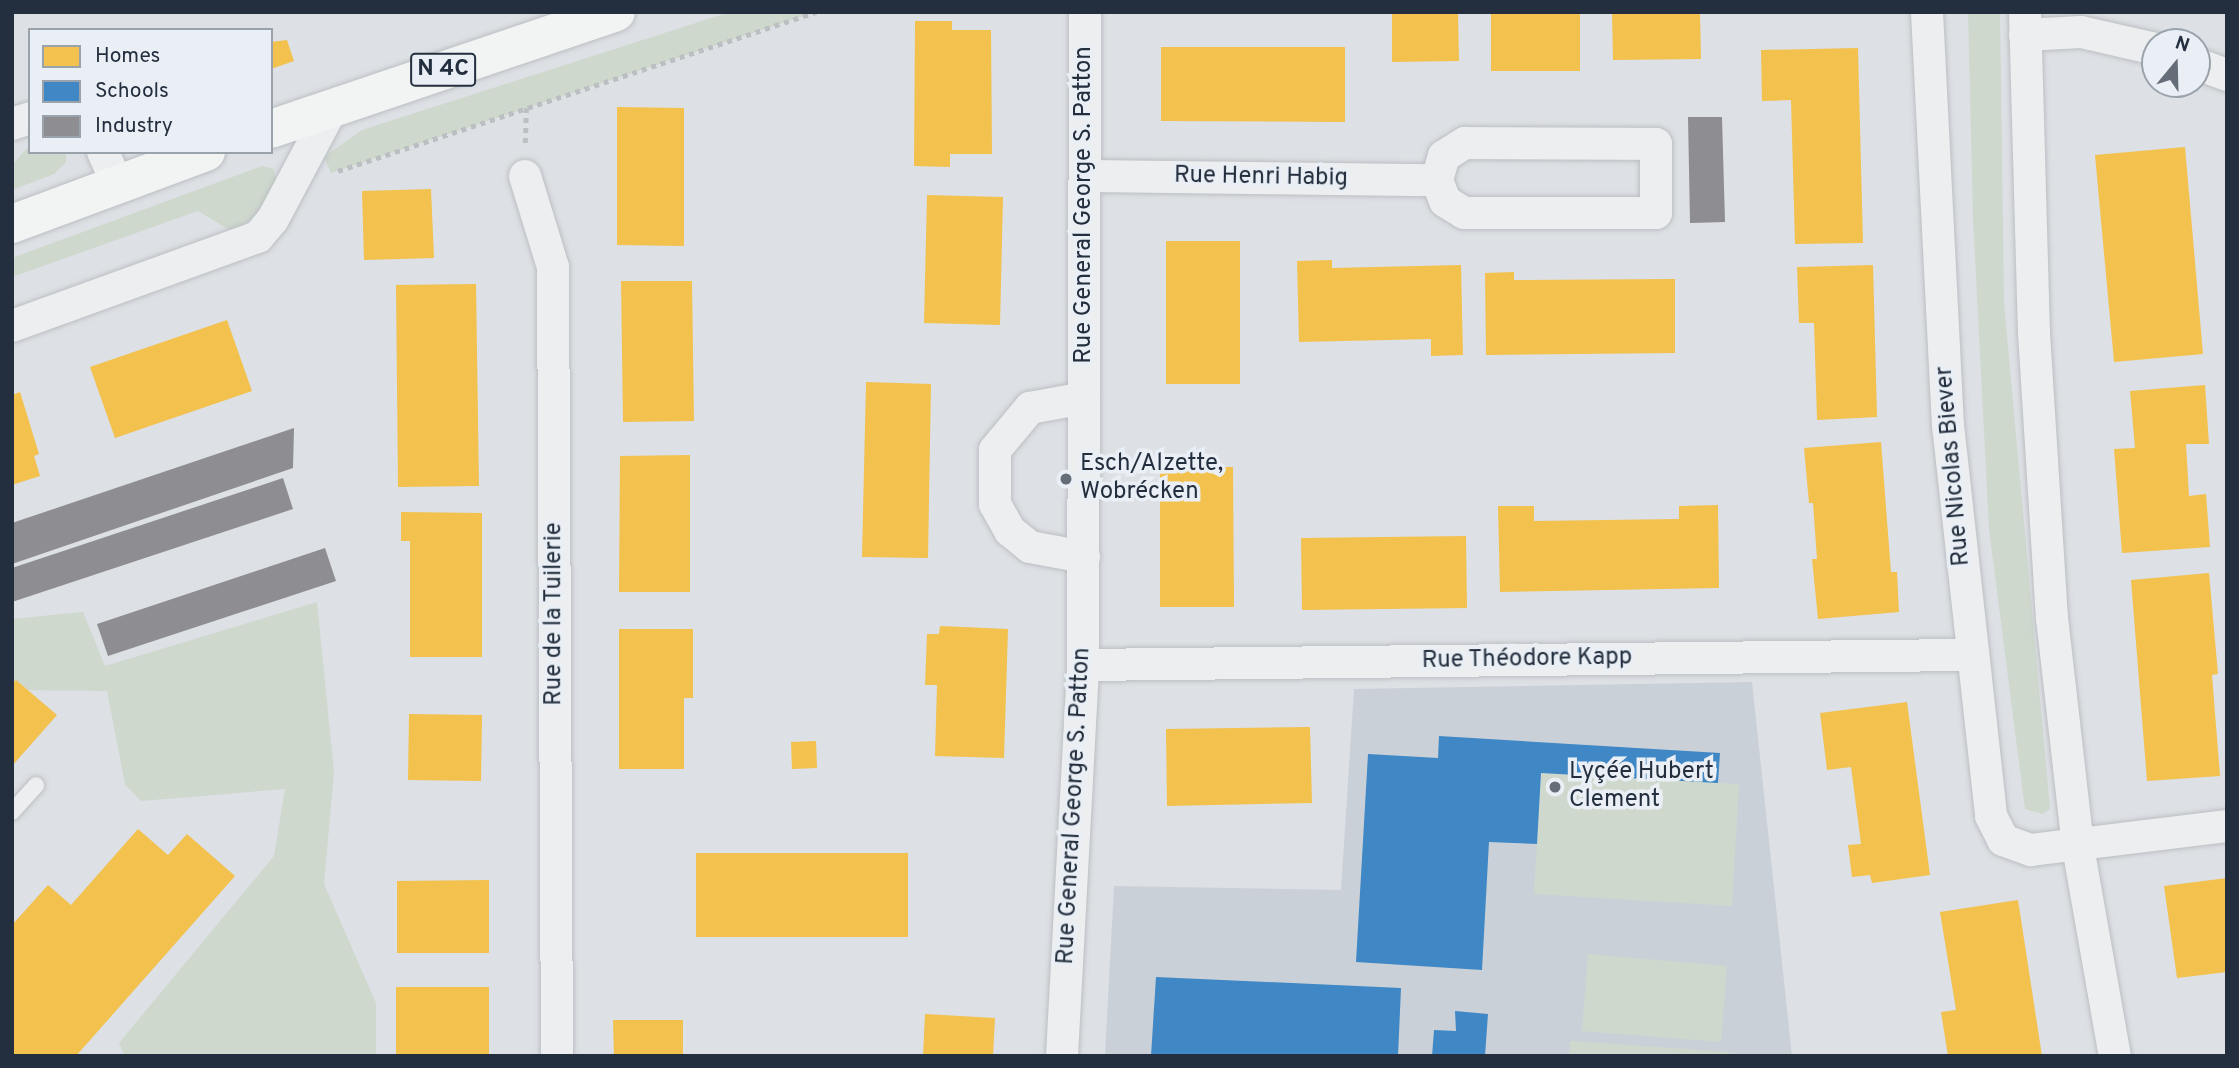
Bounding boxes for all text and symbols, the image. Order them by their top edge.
legend [28,28,273,154]
north arrow [2141,28,2211,98]
text: N [2172,31,2193,59]
text: Homes [95,43,160,70]
street label: Rue General George S. Patton [1071,46,1099,364]
road number: N 4C [410,50,476,90]
text: Schools [95,78,169,105]
text: Industry [95,113,173,140]
street label: Rue Henri Habig [1174,162,1348,194]
street label: Rue Nicolas Biever [1931,365,1977,567]
place label: Esch/Alzette, Wobrécken [1080,451,1223,507]
marker: Esch/Alzette, Wobrécken [1058,471,1074,487]
street label: Rue de la Tuilerie [541,522,569,706]
street label: Rue Théodore Kapp [1421,644,1633,676]
street label: Rue General George S. Patton [1052,647,1098,965]
place label: Lyçée Hubert Clement [1569,759,1714,815]
marker: Lyçée Hubert Clement [1547,779,1563,795]

